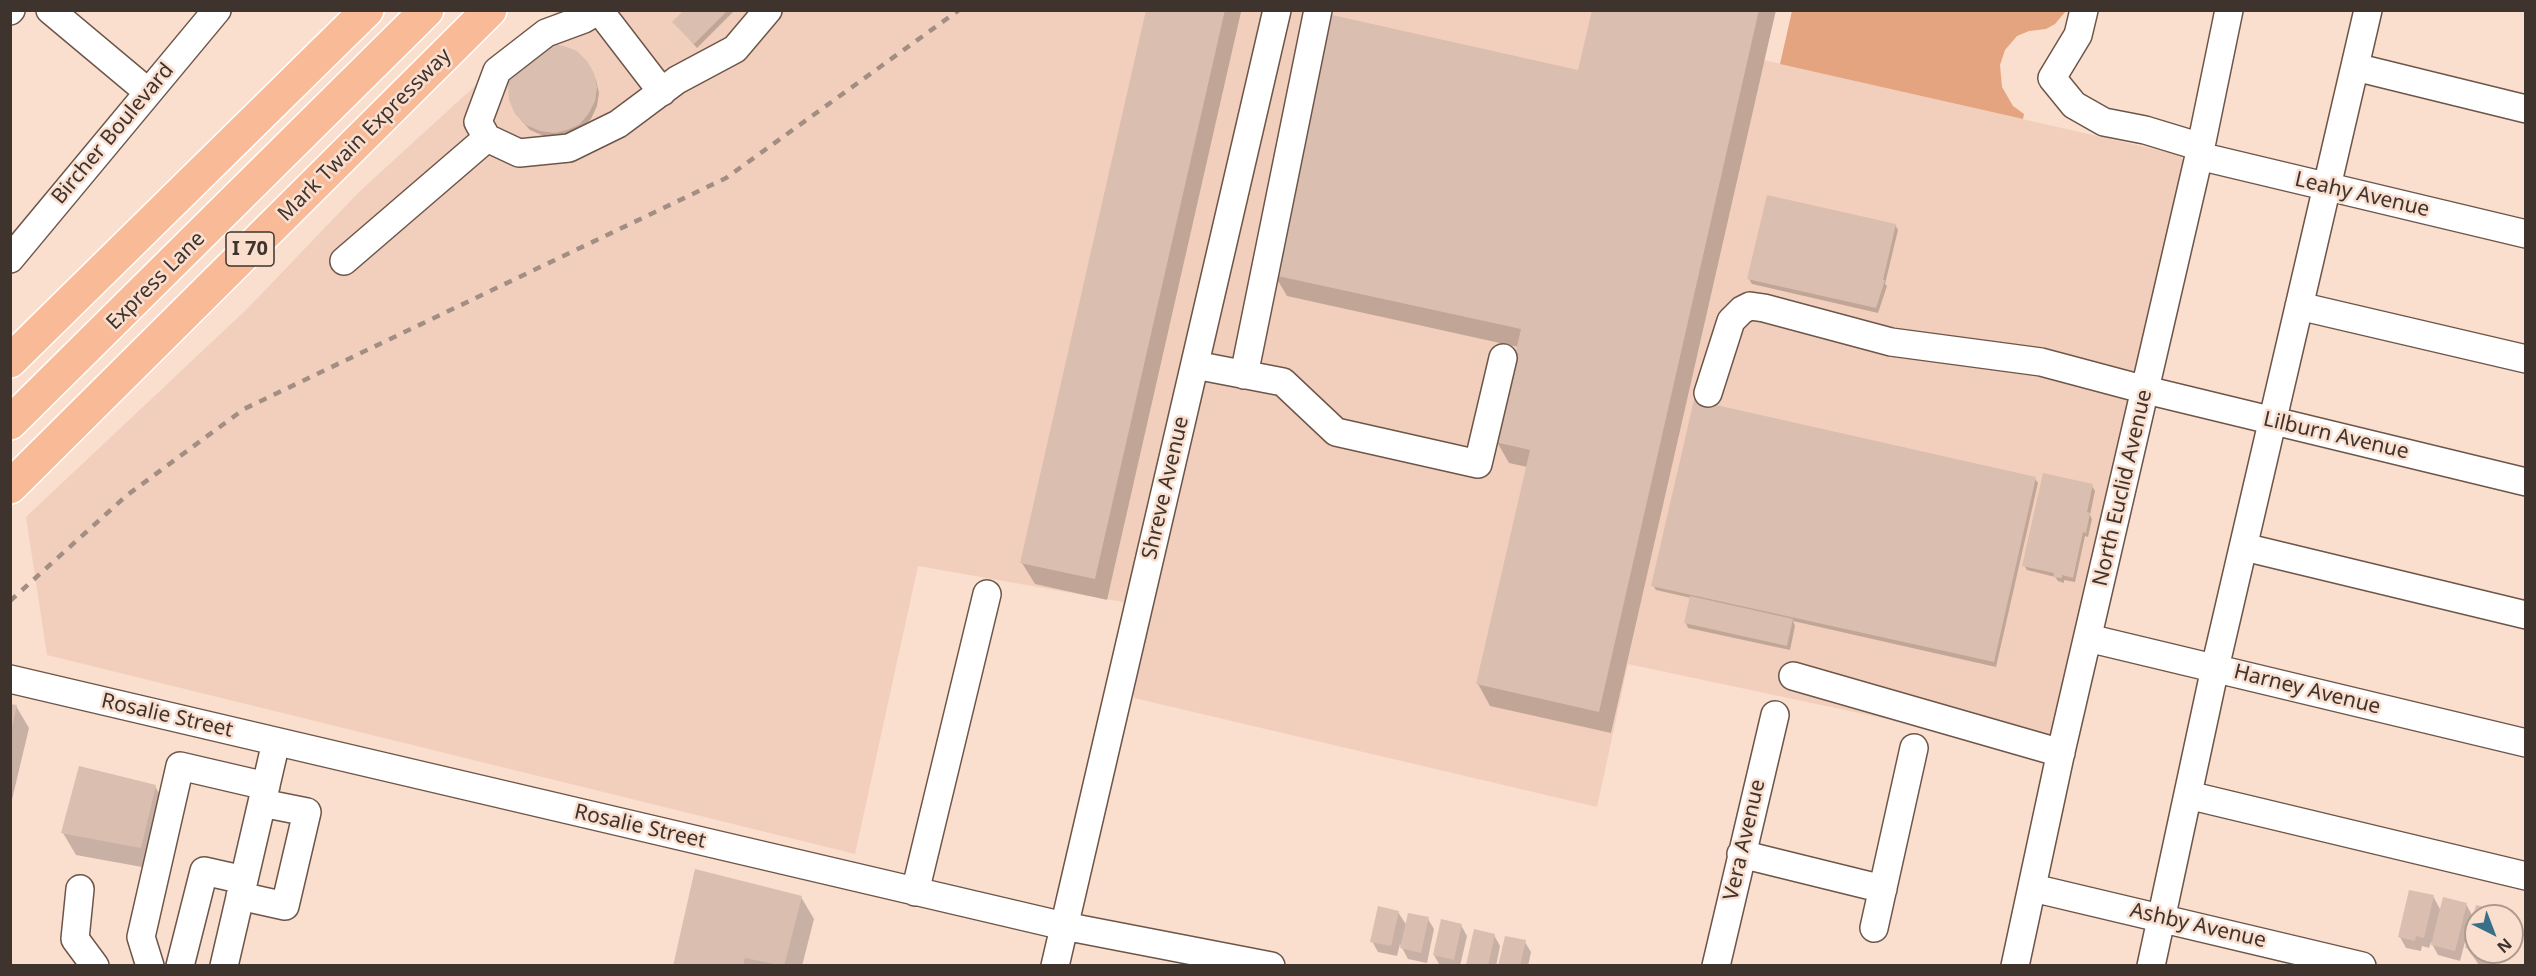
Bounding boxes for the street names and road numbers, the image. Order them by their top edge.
street label: Mark Twain Expressway [273,43,457,227]
street label: Bircher Boulevard [47,58,179,210]
street label: Leahy Avenue [2292,167,2432,223]
street label: Express Lane [101,226,211,336]
road number: I 70 [226,232,274,266]
street label: North Euclid Avenue [2088,387,2158,589]
street label: Lilburn Avenue [2261,407,2411,465]
street label: Shreve Avenue [1137,414,1195,562]
street label: Harney Avenue [2231,660,2383,720]
street label: Rosalie Street [99,689,235,743]
street label: Vera Avenue [1719,777,1771,903]
street label: Rosalie Street [572,800,708,854]
street label: Ashby Avenue [2128,898,2268,954]

